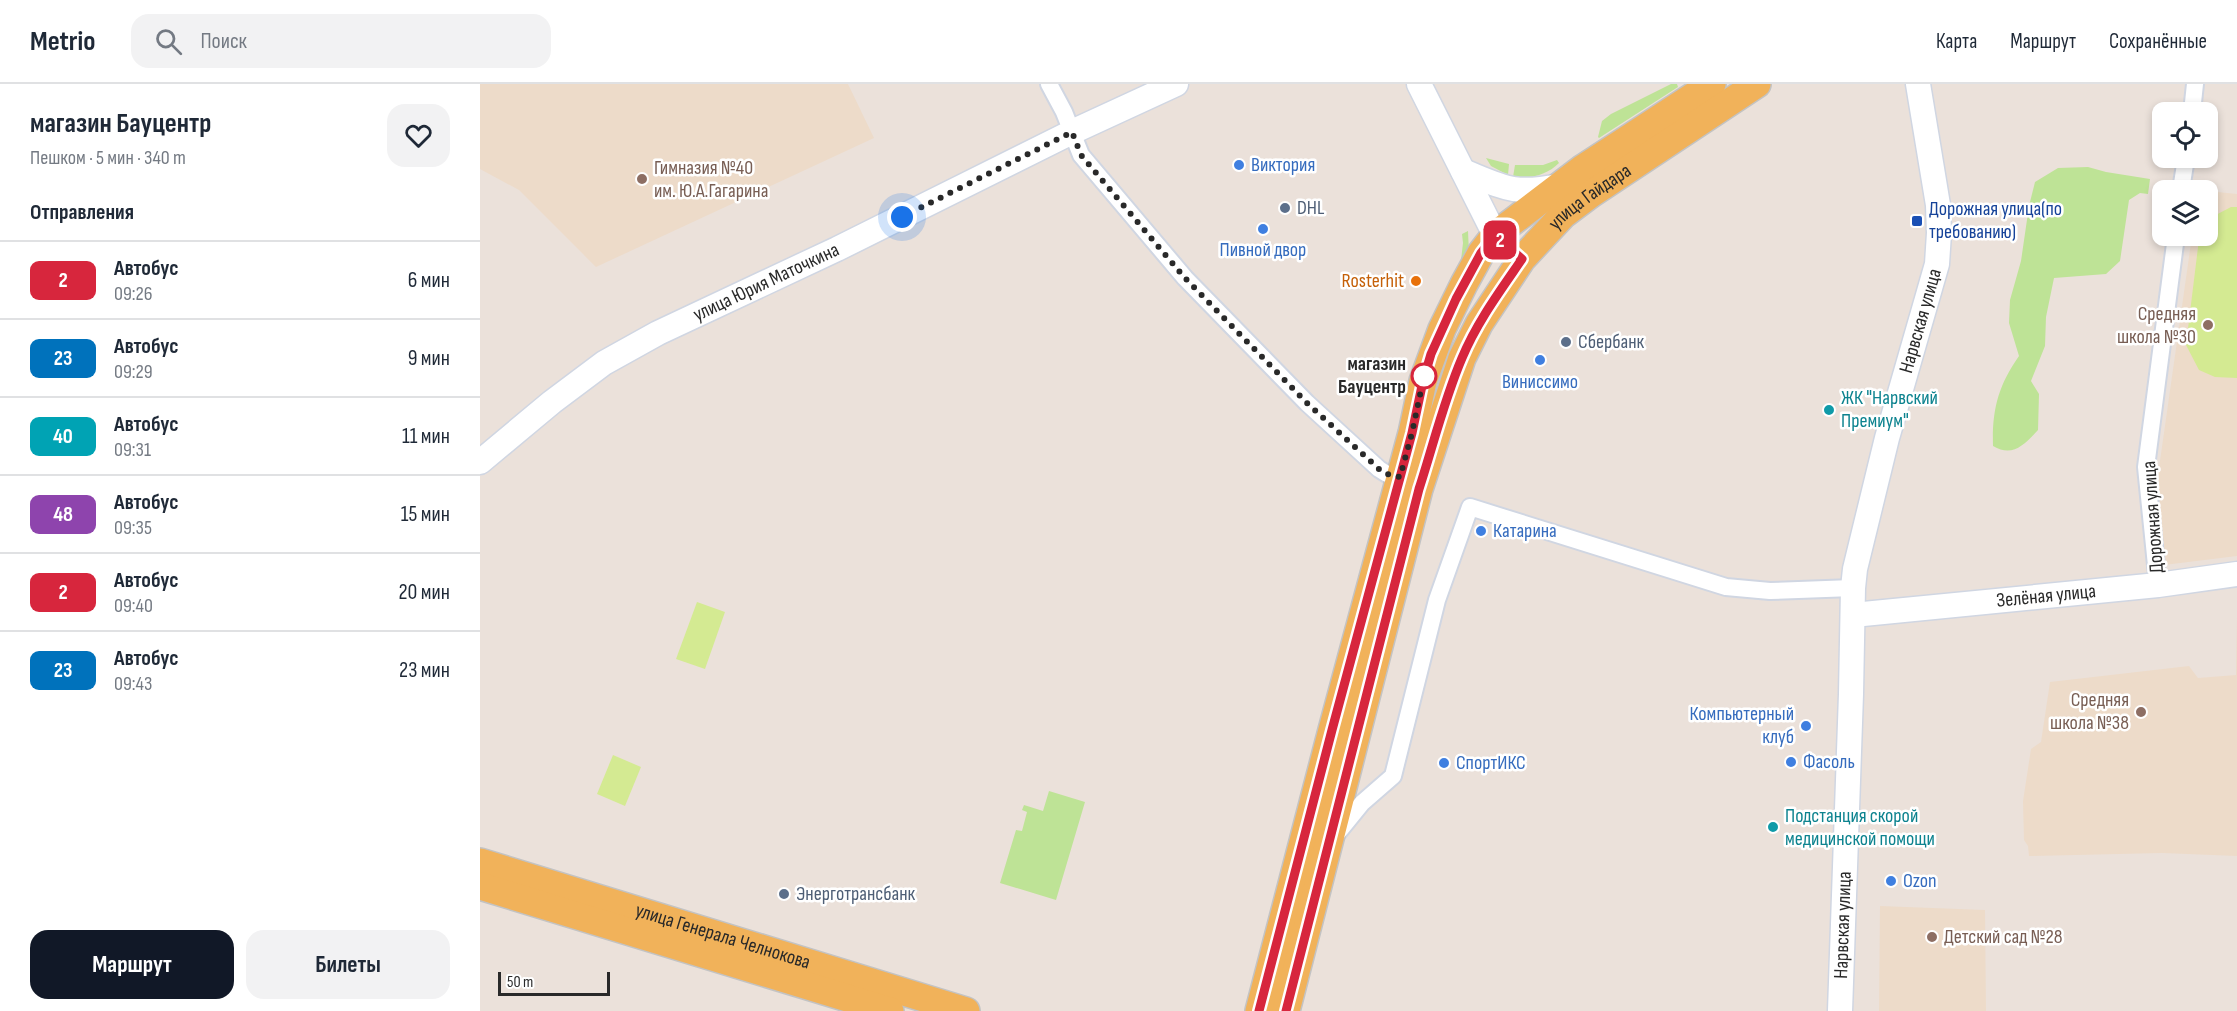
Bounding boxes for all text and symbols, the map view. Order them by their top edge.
search box [131,14,551,68]
text: Metrio [30,25,95,58]
icon: search [152,25,185,58]
text: Поиск [200,28,247,55]
text: Карта [1936,29,1977,54]
text: Маршрут [2010,29,2076,54]
text: Сохранённые [2109,29,2207,54]
map controls [2152,102,2218,246]
button: locate [2152,102,2218,168]
button: heart [387,104,450,167]
text: магазин Бауцентр [30,107,211,140]
text: Пешком · 5 мин · 340 m [30,146,186,170]
place label: Виктория [1251,153,1315,177]
place label: Гимназия №40 им. Ю.А.Гагарина [654,156,768,203]
marker: Виктория [1232,158,1246,172]
street label: улица Гайдара [1543,159,1636,235]
marker: Гимназия №40 им. Ю.А.Гагарина [635,172,649,186]
button: layers [2152,180,2218,246]
place label: DHL [1297,196,1325,220]
place label: Дорожная улица(по требованию) [1929,197,2062,244]
text: Отправления [30,199,134,226]
marker: DHL [1278,201,1292,215]
your location [887,202,917,232]
marker: Дорожная улица(по требованию) [1910,214,1924,228]
line badge: 2 [1480,220,1520,260]
marker: Пивной двор [1256,222,1270,236]
text: 2 [1495,228,1505,253]
street label: улица Юрия Маточкина [689,238,843,327]
place label: Пивной двор [1220,238,1306,262]
text: Автобус [114,255,179,282]
street label: Нарвская улица [1894,266,1947,376]
text: 6 мин [408,267,450,294]
text: 2 [58,268,68,293]
place label: Rosterhit [1341,269,1404,293]
marker: Rosterhit [1409,274,1423,288]
text: 09:26 [114,282,153,306]
place label: Средняя школа №30 [2117,302,2196,349]
marker: Средняя школа №30 [2201,318,2215,332]
place label: Сбербанк [1578,330,1645,354]
text: Автобус [114,333,179,360]
marker: Сбербанк [1559,335,1573,349]
text: 9 мин [408,345,450,372]
text: 23 [54,346,72,371]
place label: магазин Бауцентр [1338,352,1406,399]
marker: Виниссимо [1533,353,1547,367]
text: 09:29 [114,360,153,384]
marker: магазин Бауцентр [1411,363,1437,389]
place label: Виниссимо [1502,370,1578,394]
place label: ЖК "Нарвский Премиум" [1841,386,1938,433]
marker: ЖК "Нарвский Премиум" [1822,403,1836,417]
text: Автобус [114,411,179,438]
text: 11 мин [402,423,450,450]
text: 40 [53,424,73,449]
text: 09:31 [114,438,151,462]
street label: Дорожная улица [2137,460,2169,574]
text: Автобус [114,489,179,516]
text: 15 мин [401,501,450,528]
text: 48 [53,502,73,527]
text: 09:35 [114,516,152,540]
place label: Катарина [1493,519,1557,543]
marker: Катарина [1474,524,1488,538]
text: Автобус [114,567,179,594]
text: 20 мин [398,579,450,606]
street label: Зелёная улица [1995,579,2097,613]
text: 2 [58,580,68,605]
text: 09:40 [114,594,153,618]
text: Автобус [114,645,179,672]
text: 23 мин [399,657,450,684]
text: 23 [54,658,72,683]
text: 09:43 [114,672,152,696]
place label: Средняя школа №38 [2050,688,2129,735]
place label: Компьютерный клуб [1690,702,1794,749]
marker: Средняя школа №38 [2134,705,2148,719]
marker: Компьютерный клуб [1799,719,1813,733]
place label: Фасоль [1803,750,1855,774]
place label: СпортИКС [1456,751,1526,775]
marker: Фасоль [1784,755,1798,769]
marker: СпортИКС [1437,756,1451,770]
place label: Подстанция скорой медицинской помощи [1785,804,1935,851]
marker: Подстанция скорой медицинской помощи [1766,820,1780,834]
place label: Ozon [1903,869,1937,893]
street label: Нарвская улица [1829,871,1857,979]
marker: Ozon [1884,874,1898,888]
place label: Энерготрансбанк [796,882,916,906]
marker: Энерготрансбанк [777,887,791,901]
street label: улица Генерала Челнокова [632,898,813,975]
place label: Детский сад №28 [1944,925,2063,949]
button: Маршрут [30,930,234,999]
button: Билеты [246,930,450,999]
marker: Детский сад №28 [1925,930,1939,944]
scale bar [498,969,610,996]
text: 50 m [507,973,533,992]

